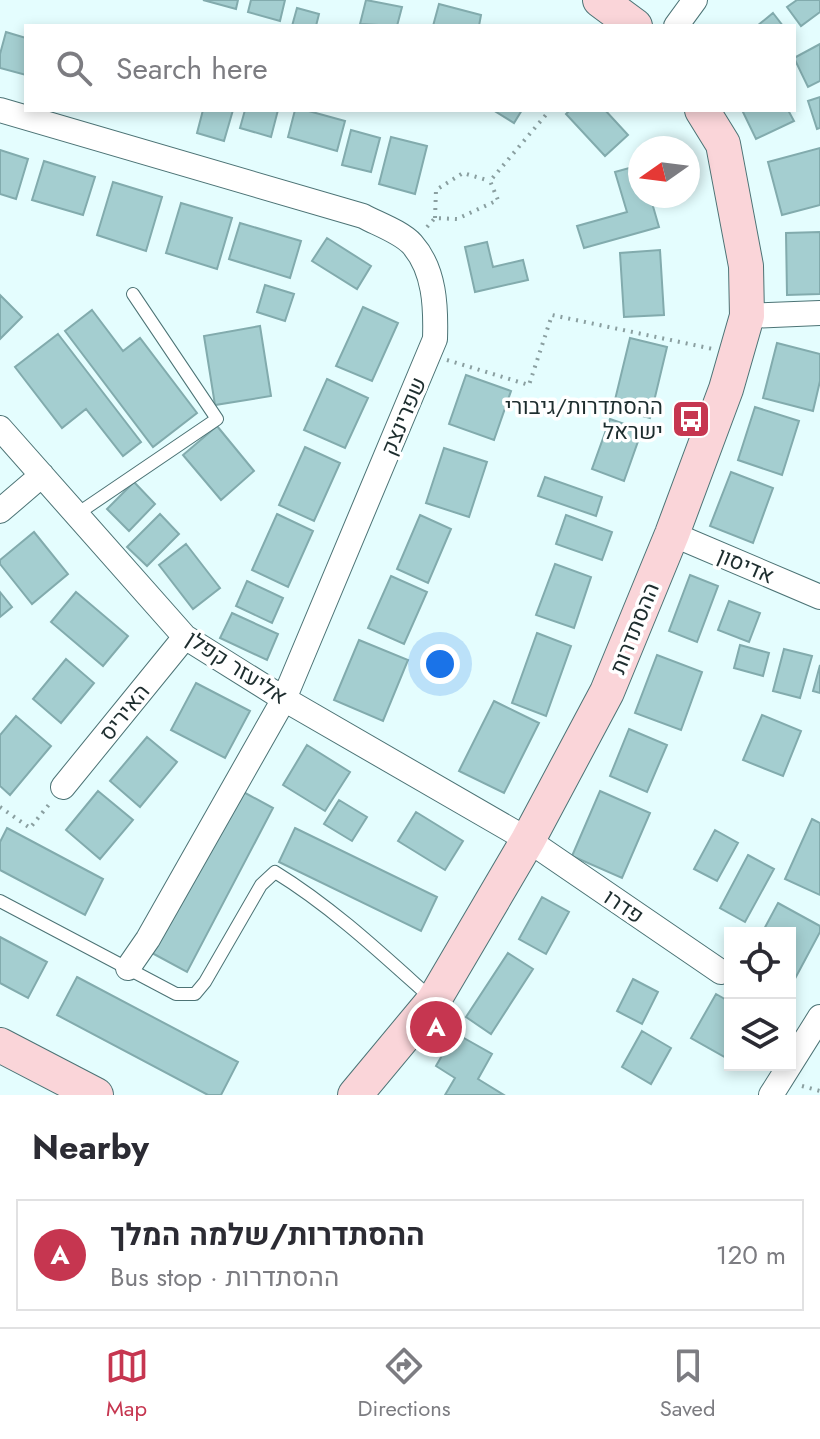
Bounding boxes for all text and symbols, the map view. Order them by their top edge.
search box [24,24,796,112]
icon: search [52,46,96,90]
text: Search here [116,47,268,90]
north arrow [628,136,700,208]
street label: שפרינצק [372,372,434,460]
place label: ההסתדרות/גיבורי ישראל [505,390,663,447]
bus stop icon: ההסתדרות/גיבורי ישראל [670,398,712,440]
street label: אדיסון [713,539,779,591]
street label: ההסתדרות [601,577,667,679]
street label: אליעזר קפלן [180,622,294,712]
your location [420,644,460,684]
street label: האיריס [91,677,157,747]
street label: פדרו [597,881,651,931]
map controls [724,927,796,1071]
button: locate [724,927,796,999]
pin: A [410,997,462,1057]
button: layers [724,999,796,1071]
text: Nearby [32,1123,149,1172]
text: ההסתדרות/שלמה המלך [110,1213,425,1256]
text: A [50,1236,70,1274]
text: 120 m [716,1236,786,1274]
text: Bus stop · ההסתדרות [110,1258,339,1296]
tab: Map [105,1344,149,1424]
tab: Directions [358,1344,451,1424]
tab: Saved [660,1344,715,1424]

